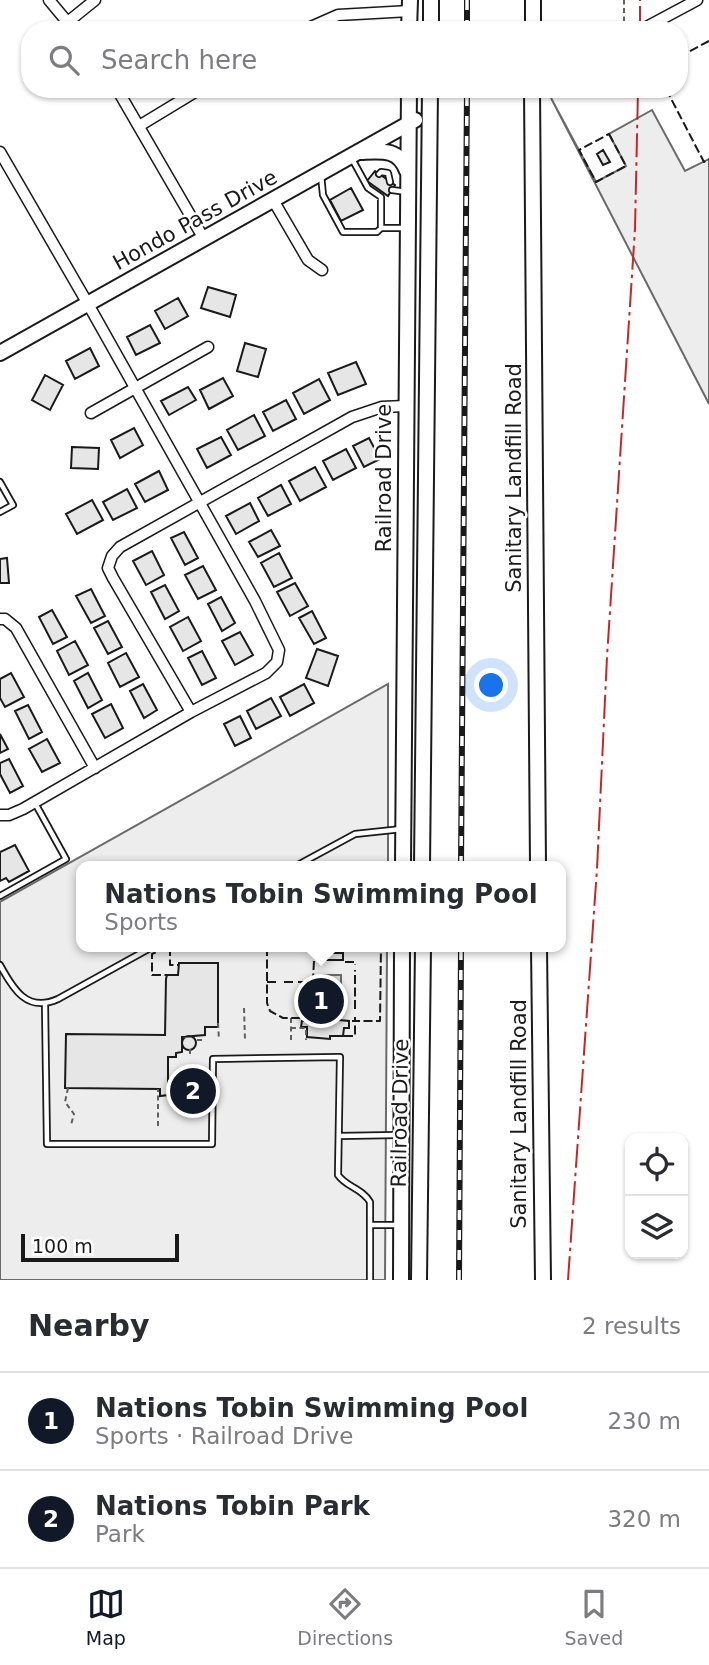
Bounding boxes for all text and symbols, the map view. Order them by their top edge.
search box [21,21,688,98]
icon: search [45,41,83,79]
text: Search here [101,45,257,75]
street label: Hondo Pass Drive [109,165,281,275]
street label: Sanitary Landfill Road [502,363,526,593]
street label: Railroad Drive [372,404,396,552]
your location [474,668,508,702]
popup [76,861,566,952]
text: Nations Tobin Swimming Pool [104,879,538,909]
text: Sports [104,909,178,935]
pin: 1 [298,975,344,1027]
street label: Sanitary Landfill Road [507,999,531,1229]
street label: Railroad Drive [387,1039,413,1187]
pin: 2 [170,1065,216,1117]
map controls [625,1133,688,1259]
button: locate [625,1133,688,1196]
button: layers [625,1196,688,1259]
scale bar [21,1231,178,1263]
text: 100 m [32,1235,93,1257]
text: Nearby [28,1308,150,1343]
text: 2 results [582,1313,681,1339]
text: Nations Tobin Swimming Pool [95,1393,528,1423]
text: 1 [43,1408,59,1434]
text: 230 m [607,1408,681,1434]
text: Sports · Railroad Drive [95,1423,353,1449]
text: Nations Tobin Park [95,1491,370,1521]
text: 2 [43,1506,59,1532]
text: 320 m [607,1506,681,1532]
text: Park [95,1521,145,1547]
tab: Map [86,1585,126,1649]
tab: Directions [297,1585,393,1649]
tab: Saved [565,1585,623,1649]

